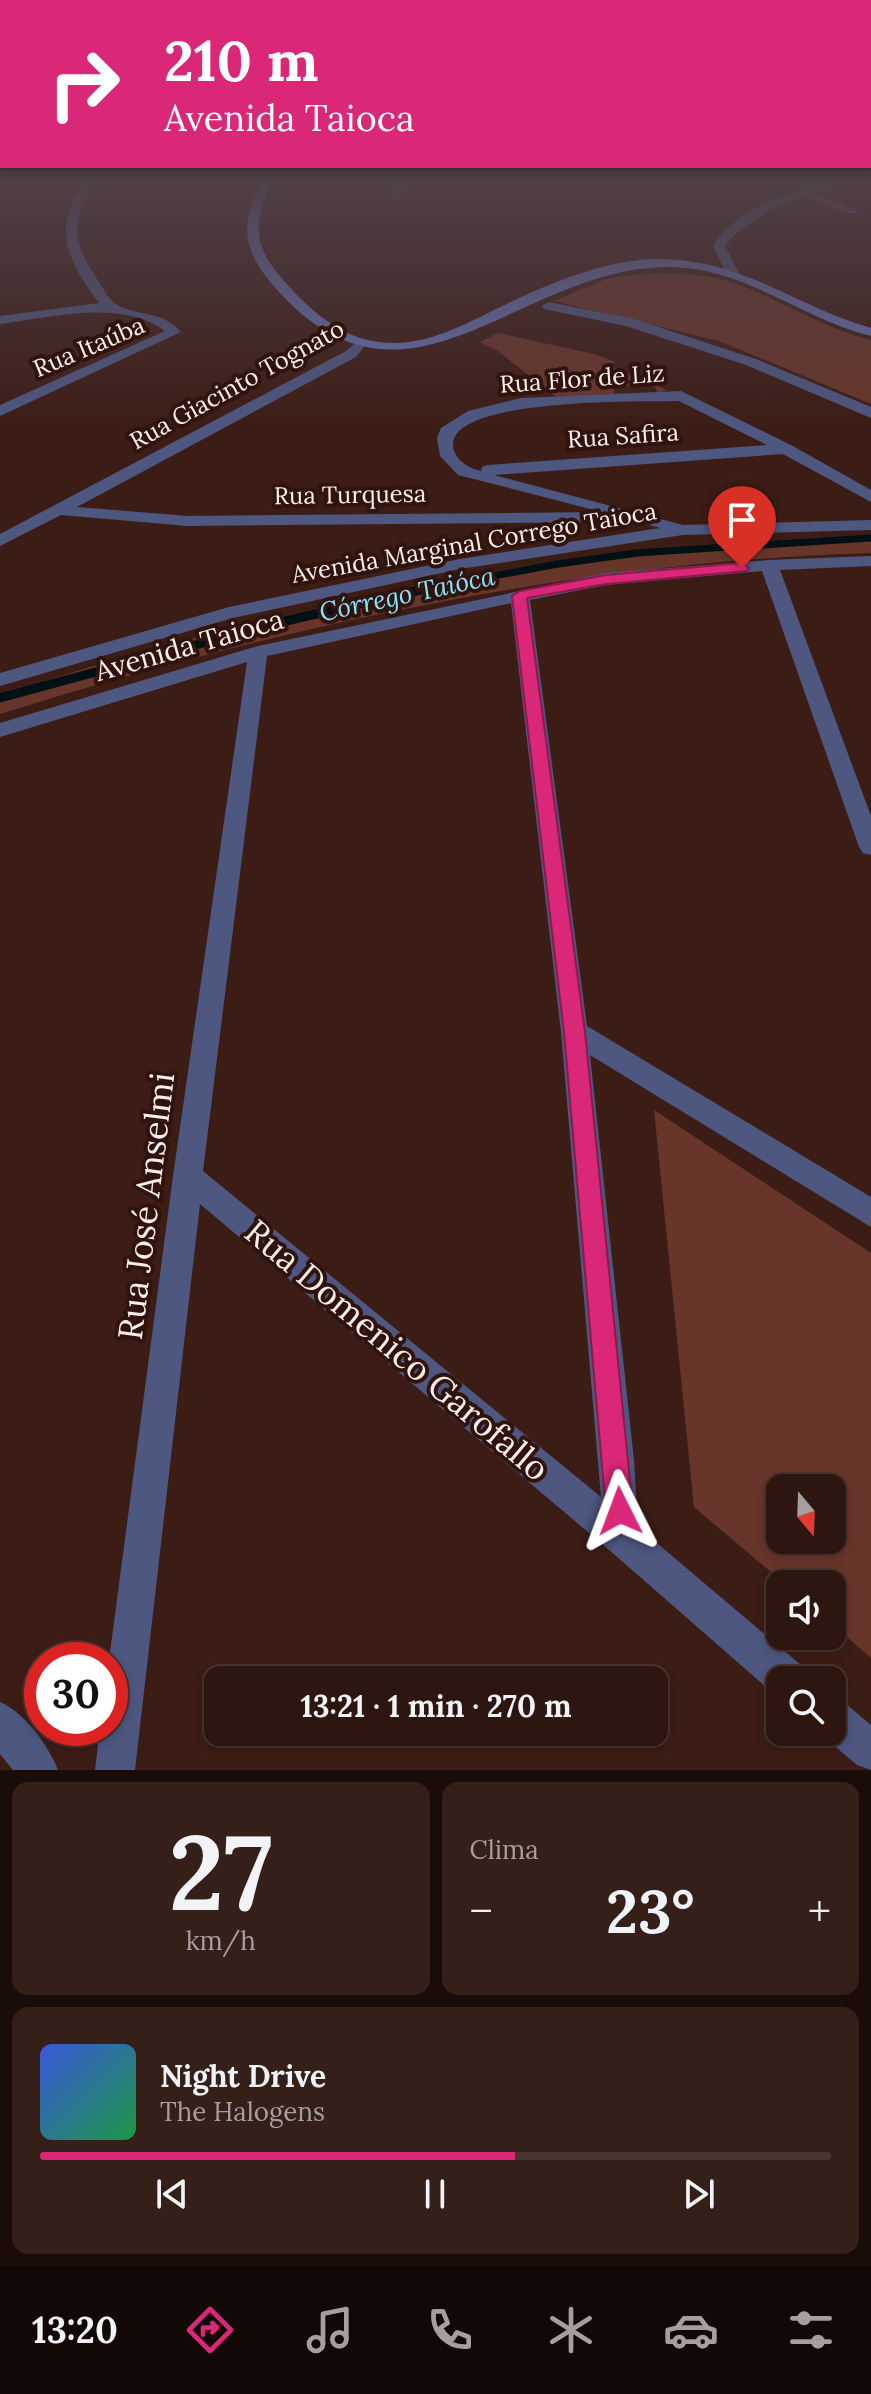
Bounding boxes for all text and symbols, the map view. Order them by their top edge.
text: 210 m [164,25,318,96]
icon: right [32,32,136,136]
text: Avenida Taioca [164,95,414,141]
street label: Rua Itaúba [28,309,149,384]
street label: Rua Giacinto Tognato [124,313,349,456]
street label: Rua Flor de Liz [499,357,665,400]
street label: Rua Safira [566,416,680,455]
street label: Rua Turquesa [274,478,426,511]
pin [708,486,776,568]
street label: Avenida Marginal Corrego Taioca [288,495,659,590]
icon: arrive [720,498,764,542]
water label: Córrego Taióca [316,559,498,628]
street label: Avenida Taioca [89,601,288,689]
street label: Rua José Anselmi [108,1070,183,1342]
street label: Rua Domenico Garofallo [236,1210,558,1490]
position arrow [578,1469,662,1553]
north arrow [766,1474,846,1554]
map controls [766,1474,846,1746]
button: sound [766,1570,846,1650]
speed limit sign: 30 [24,1642,128,1746]
button: search [766,1666,846,1746]
text: 13:21 · 1 min · 270 m [300,1687,572,1725]
text: 27 [169,1805,273,1938]
text: Clima [470,1833,539,1866]
text: 23° [606,1873,695,1949]
text: − [470,1883,493,1939]
text: + [808,1883,831,1939]
text: km/h [186,1924,256,1957]
text: Night Drive [160,2057,326,2095]
text: The Halogens [160,2095,325,2128]
icon: previous [150,2172,194,2216]
icon: pause [413,2172,457,2216]
icon: next [677,2172,721,2216]
icon: directions [182,2302,238,2358]
icon: music [302,2302,358,2358]
icon: phone [422,2302,478,2358]
icon: climate [543,2302,599,2358]
icon: car [663,2302,719,2358]
icon: filters [783,2302,839,2358]
text: 13:20 [32,2307,118,2353]

